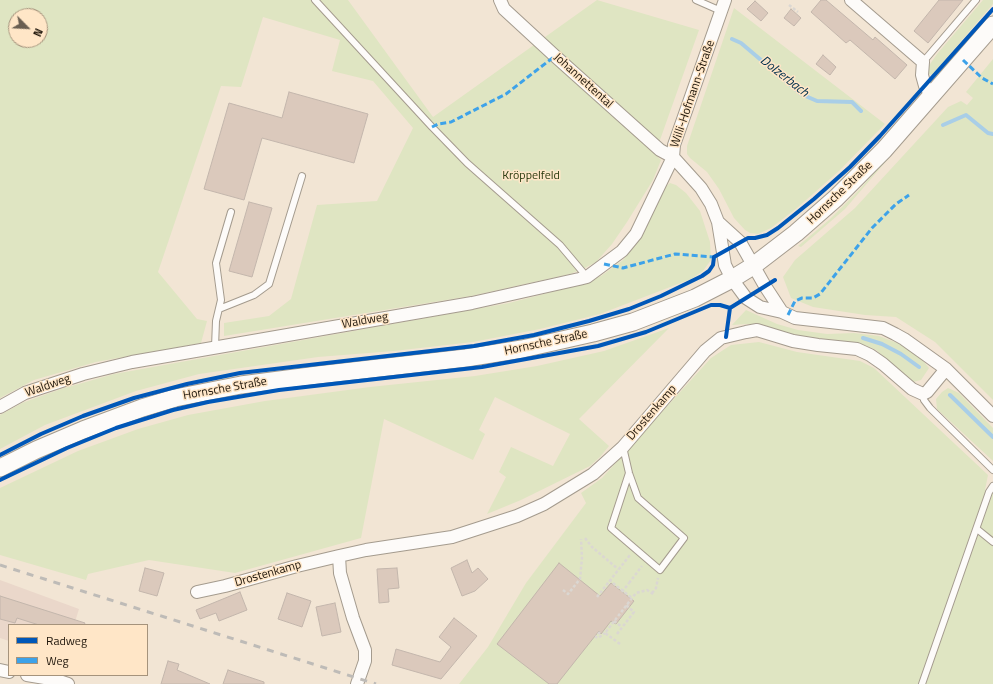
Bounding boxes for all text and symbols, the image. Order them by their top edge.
north arrow [8,8,48,48]
text: N [29,26,47,39]
street label: Willi-Hofmann-Straße [668,38,718,150]
street label: Johannettental [550,51,616,111]
water label: Dolzerbach [757,53,811,101]
street label: Hornsche Straße [805,158,875,228]
park label: Kröppelfeld [502,169,560,183]
street label: Waldweg [341,310,389,332]
street label: Hornsche Straße [503,327,589,359]
street label: Waldweg [23,372,73,400]
street label: Hornsche Straße [182,375,268,403]
street label: Drostenkamp [624,382,680,444]
street label: Drostenkamp [233,558,303,590]
legend [8,624,148,676]
text: Radweg [46,631,87,650]
text: Weg [46,651,69,670]

